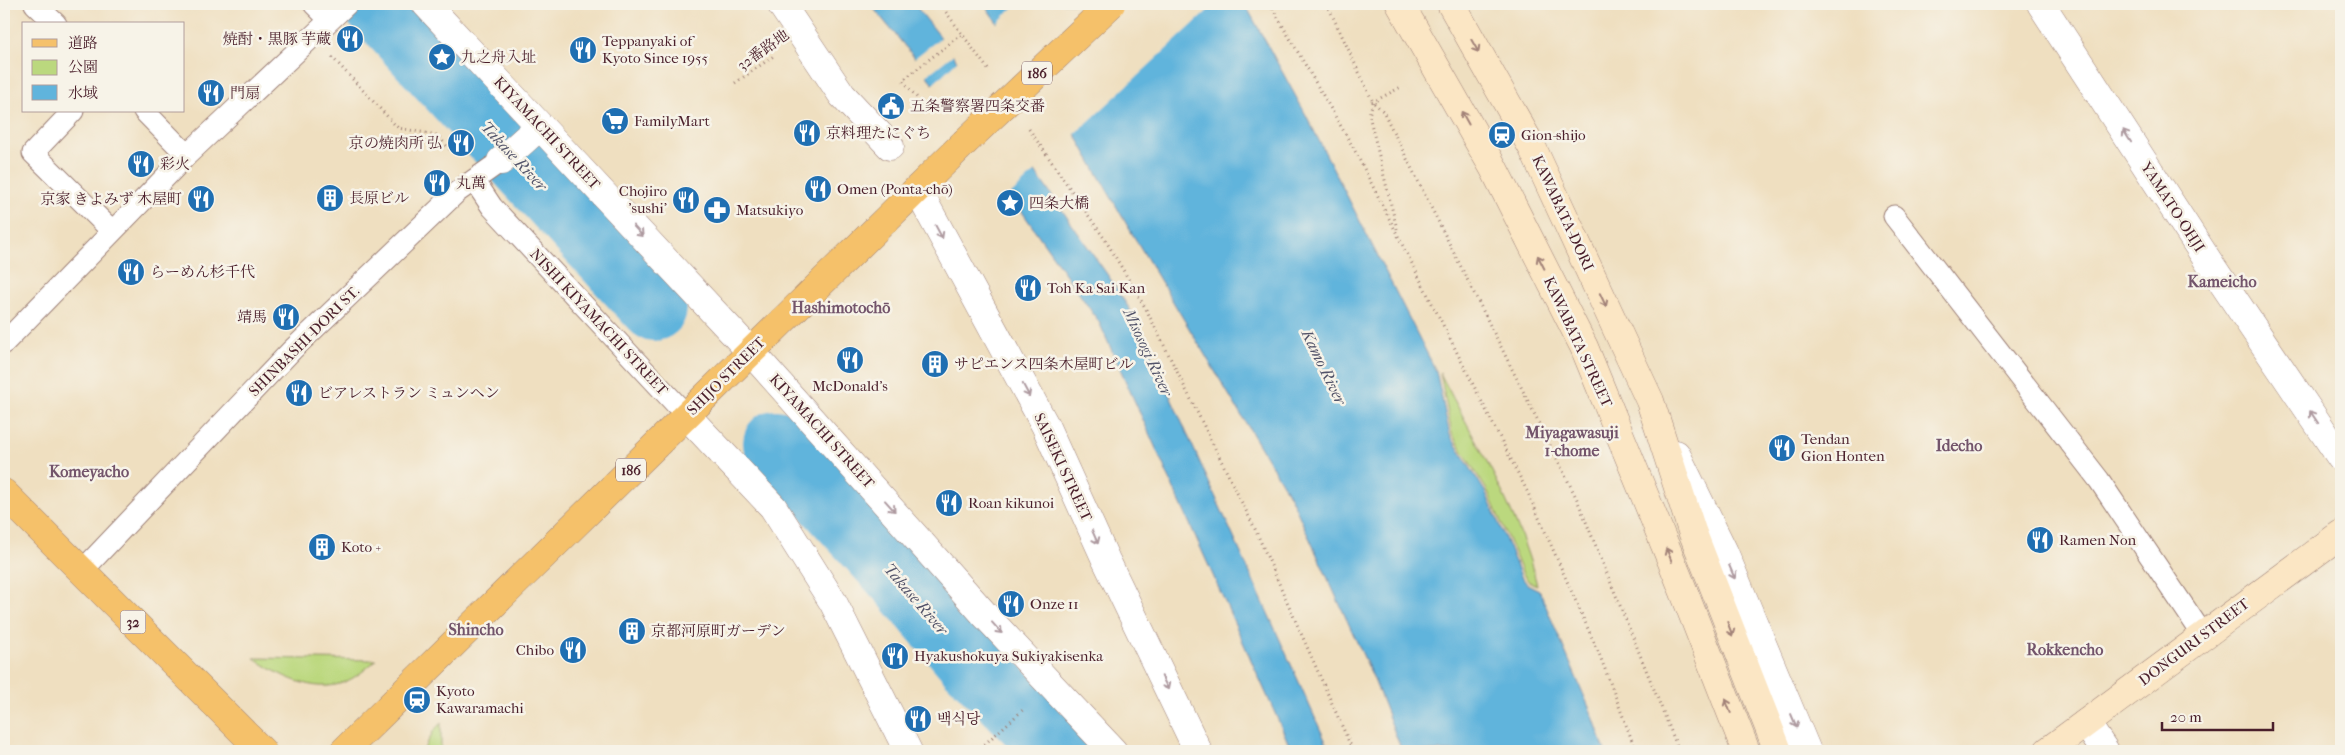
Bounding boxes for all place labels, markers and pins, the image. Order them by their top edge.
restaurant icon: 焼酎・黒豚 芋蔵 [335,24,365,54]
place label: 焼酎・黒豚 芋蔵 [223,30,331,48]
place label: Teppanyaki of Kyoto Since 1955 [602,32,708,67]
restaurant icon: Teppanyaki of Kyoto Since 1955 [568,35,598,65]
place icon: 九之舟入址 [427,42,457,72]
place label: 九之舟入址 [461,48,536,66]
restaurant icon: 門扇 [196,78,226,108]
place label: 門扇 [230,84,260,102]
public building icon: 五条警察署四条交番 [876,91,906,121]
place label: 五条警察署四条交番 [910,97,1045,115]
supermarket icon: FamilyMart [600,106,630,136]
place label: FamilyMart [634,112,710,130]
restaurant icon: 京料理たにぐち [792,118,822,148]
station icon: Gion-shijo [1487,120,1517,150]
place label: 京料理たにぐち [826,124,931,142]
place label: Gion-shijo [1521,126,1586,144]
restaurant icon: 京の焼肉所 弘 [446,128,476,158]
place label: 京の焼肉所 弘 [349,134,442,152]
restaurant icon: 彩火 [126,149,156,179]
place label: 彩火 [160,155,190,173]
restaurant icon: 丸萬 [422,168,452,198]
place label: 丸萬 [456,174,486,192]
restaurant icon: Omen (Ponta-chō) [803,174,833,204]
place label: Omen (Ponta-chō) [837,180,953,198]
place label: Chojiro 'sushi' [619,182,667,217]
building icon: 長原ビル [315,183,345,213]
restaurant icon: 京家 きよみず 木屋町 [186,184,216,214]
restaurant icon: Chojiro 'sushi' [671,185,701,215]
place icon: 四条大橋 [995,188,1025,218]
place label: 長原ビル [349,189,409,207]
place label: 京家 きよみず 木屋町 [41,190,182,208]
place label: 四条大橋 [1029,194,1089,212]
pharmacy icon: Matsukiyo [702,195,732,225]
place label: Matsukiyo [736,201,804,219]
restaurant icon: らーめん杉千代 [116,257,146,287]
place label: らーめん杉千代 [150,263,255,281]
restaurant icon: Toh Ka Sai Kan [1013,273,1043,303]
place label: Toh Ka Sai Kan [1047,279,1145,297]
restaurant icon: 靖馬 [271,302,301,332]
place label: 靖馬 [237,308,267,326]
restaurant icon: McDonald's [835,345,865,375]
building icon: サピエンス四条木屋町ビル [920,349,950,379]
place label: サピエンス四条木屋町ビル [954,355,1134,373]
place label: McDonald's [812,377,888,395]
restaurant icon: ビアレストラン ミュンヘン [284,378,314,408]
place label: ビアレストラン ミュンヘン [318,384,500,402]
place label: Tendan Gion Honten [1801,430,1885,465]
restaurant icon: Tendan Gion Honten [1767,433,1797,463]
restaurant icon: Roan kikunoi [934,488,964,518]
place label: Roan kikunoi [968,494,1055,512]
restaurant icon: Ramen Non [2025,525,2055,555]
place label: Ramen Non [2059,531,2136,549]
building icon: Koto + [307,532,337,562]
place label: Koto + [341,538,381,556]
restaurant icon: Onze 11 [996,589,1026,619]
place label: Onze 11 [1030,595,1079,613]
building icon: 京都河原町ガーデン [617,616,647,646]
place label: 京都河原町ガーデン [651,622,786,640]
restaurant icon: Chibo [558,635,588,665]
place label: Chibo [516,641,554,659]
restaurant icon: Hyakushokuya Sukiyakisenka [880,641,910,671]
place label: Hyakushokuya Sukiyakisenka [914,647,1104,665]
place label: Kyoto Kawaramachi [436,682,524,717]
station icon: Kyoto Kawaramachi [402,685,432,715]
restaurant icon: 백식당 [903,704,933,734]
place label: 백식당 [937,710,981,728]

